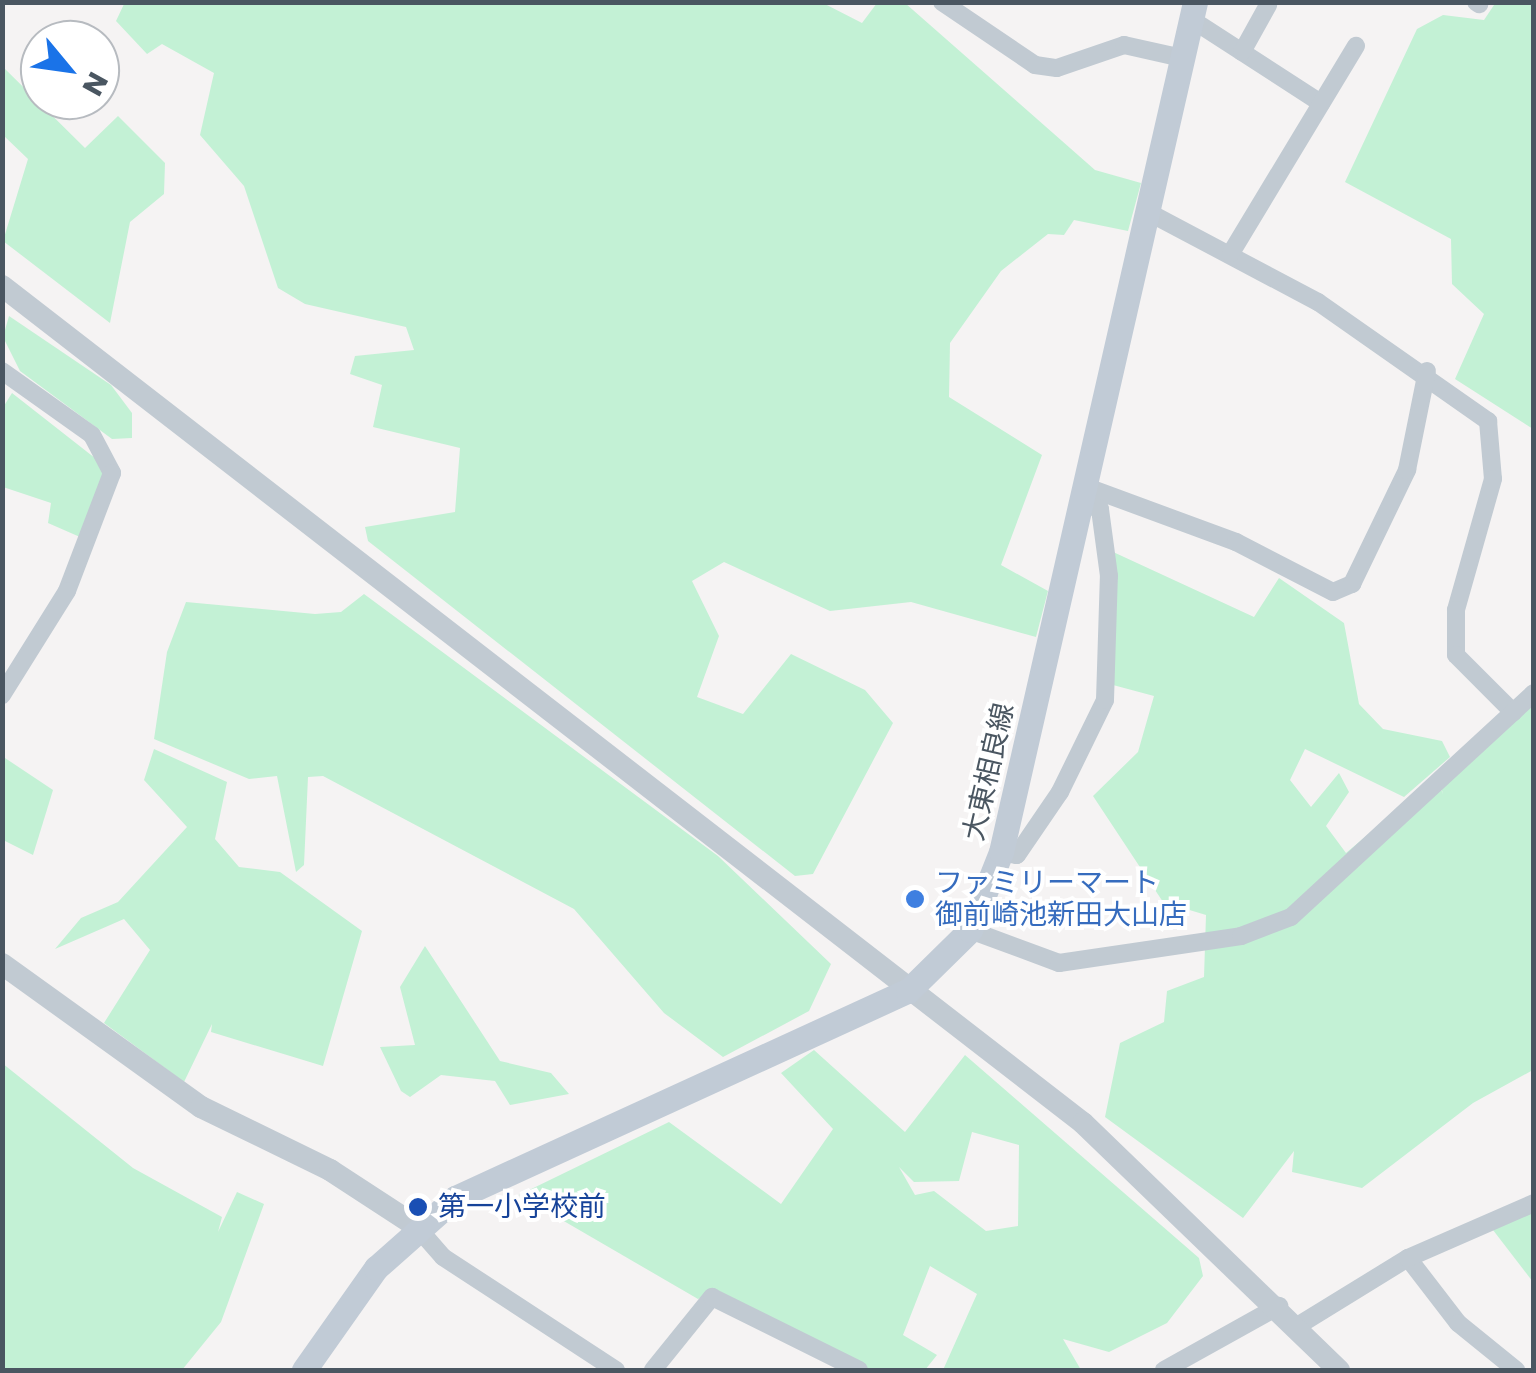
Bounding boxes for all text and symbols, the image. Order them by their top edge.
north arrow [20,20,120,120]
text: N [73,65,117,102]
street label: 大東相良線 [957,700,1021,844]
place label: ファミリーマート 御前崎池新田大山店 [935,866,1187,932]
marker: ファミリーマート 御前崎池新田大山店 [904,888,926,910]
place label: 第一小学校前 [438,1190,606,1224]
marker: 第一小学校前 [407,1196,429,1218]

